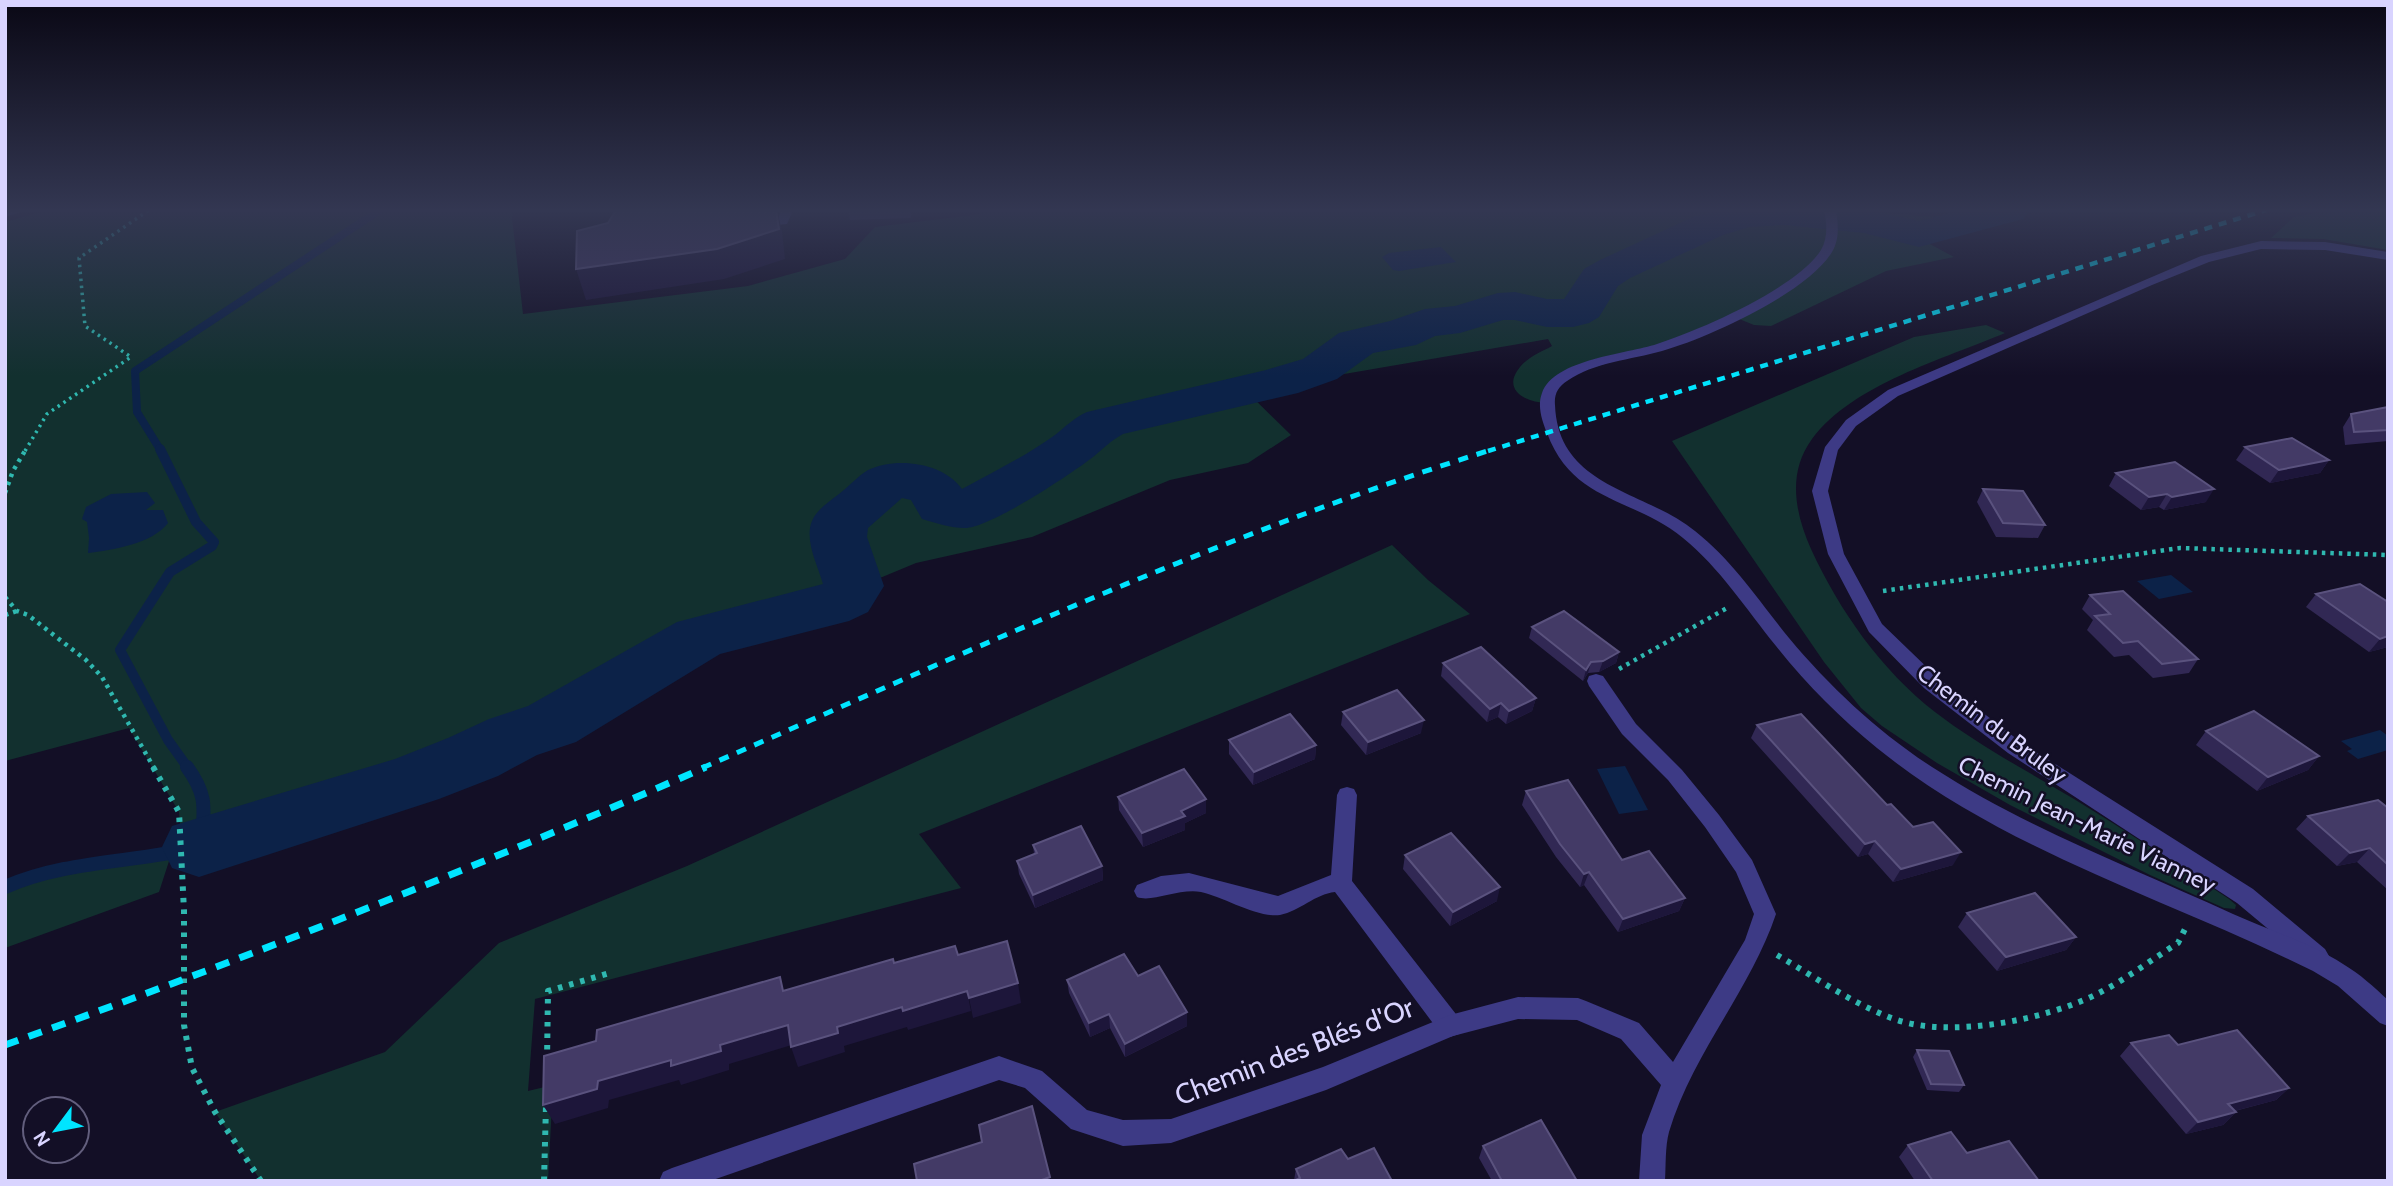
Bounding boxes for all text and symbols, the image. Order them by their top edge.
street label: Chemin du Bruley [1911,658,2073,789]
street label: Chemin Jean-Marie Vianney [1954,750,2221,900]
street label: Chemin des Blés d'Or [1170,990,1418,1112]
north arrow [21,1095,91,1165]
text: N [29,1127,55,1151]

